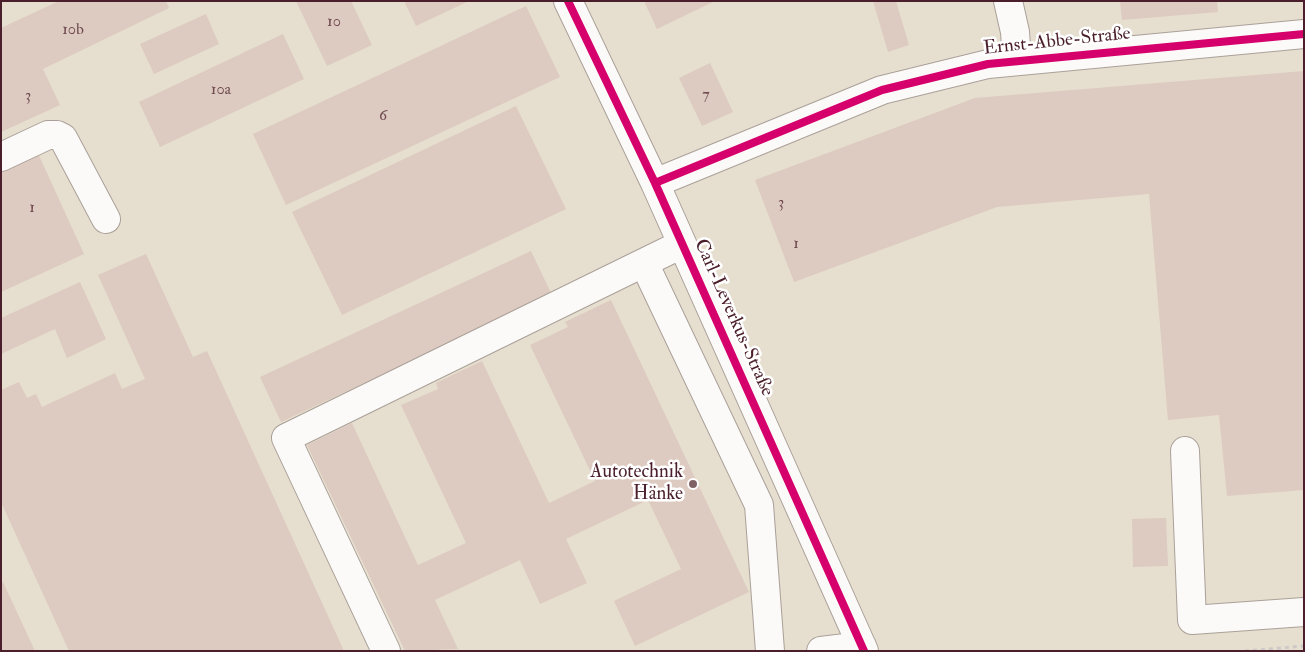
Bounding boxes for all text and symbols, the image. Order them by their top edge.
house number: 10 [327,13,341,33]
house number: 10b [62,21,84,41]
street label: Ernst-Abbe-Straße [982,23,1132,61]
house number: 10a [211,81,231,101]
house number: 7 [702,86,710,106]
house number: 3 [25,87,31,107]
house number: 6 [379,107,387,127]
house number: 3 [778,194,784,214]
house number: 1 [29,199,35,219]
house number: 1 [793,235,799,255]
street label: Carl-Leverkus-Straße [688,236,778,400]
place label: Autotechnik Hänke [590,462,683,506]
marker: Autotechnik Hänke [687,478,699,490]

